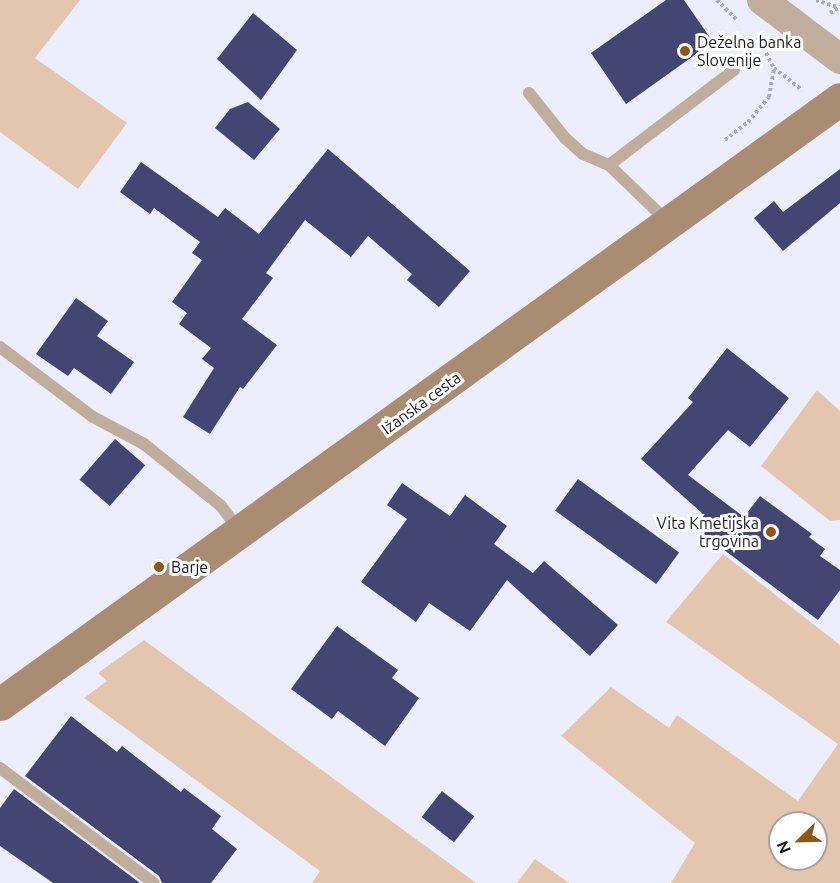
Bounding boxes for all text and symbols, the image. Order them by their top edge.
place label: Deželna banka Slovenije [697,32,801,70]
marker: Deželna banka Slovenije [678,44,692,58]
street label: Ižanska cesta [378,368,464,438]
place label: Vita Kmetijska trgovina [657,513,759,551]
marker: Vita Kmetijska trgovina [764,525,778,539]
place label: Barje [171,557,208,577]
marker: Barje [152,560,166,574]
north arrow [768,811,828,871]
text: N [773,838,794,856]

